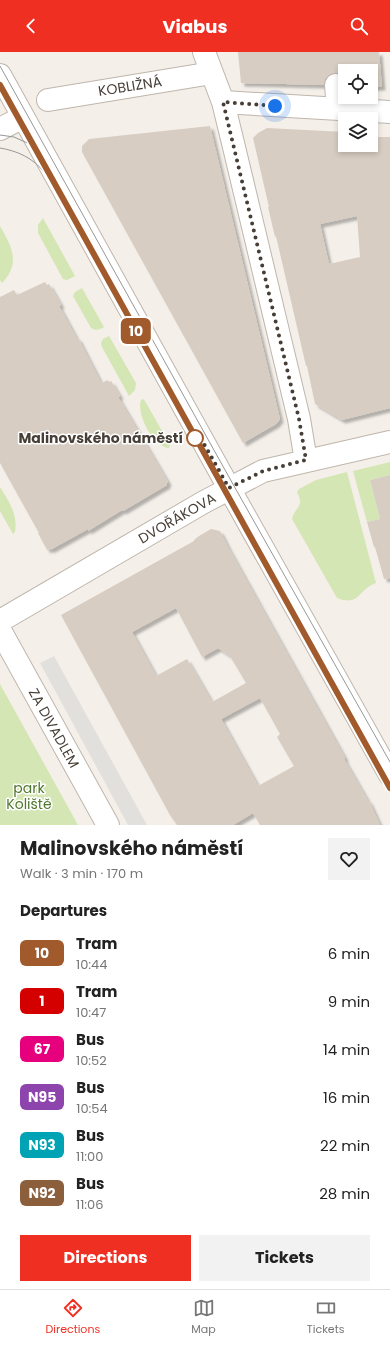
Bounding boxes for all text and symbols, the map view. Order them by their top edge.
text: Viabus [162,14,228,39]
icon: back [20,15,42,37]
icon: search [348,15,370,37]
map controls [338,64,378,152]
button: locate [338,64,378,104]
street label: KOBLIŽNÁ [97,71,163,101]
your location [265,96,285,116]
button: layers [338,112,378,152]
line badge: 10 [118,318,154,344]
text: 10 [129,321,143,341]
place label: Malinovského náměstí [18,428,183,448]
marker: Malinovského náměstí [186,429,204,447]
street label: DVOŘÁKOVA [134,488,220,548]
street label: ZA DIVADLEM [24,685,84,771]
park label: park Koliště [6,778,52,814]
text: Malinovského náměstí [20,835,243,862]
button: heart [328,838,370,880]
text: Walk · 3 min · 170 m [20,864,143,883]
text: Departures [20,900,107,921]
text: Tram [76,933,117,954]
text: 10 [35,943,49,963]
text: 6 min [328,943,370,964]
text: 10:44 [76,955,107,974]
text: Tram [76,981,117,1002]
text: 1 [39,991,45,1011]
text: 9 min [328,991,370,1012]
text: 10:47 [76,1003,106,1022]
text: Bus [76,1029,104,1050]
text: 67 [34,1039,50,1059]
text: 14 min [323,1039,370,1060]
text: 10:52 [76,1051,107,1070]
text: Bus [76,1077,105,1098]
text: N95 [28,1087,56,1107]
text: 16 min [323,1087,370,1108]
text: 10:54 [76,1099,108,1118]
text: Bus [76,1125,104,1146]
text: N93 [28,1135,56,1155]
text: 22 min [320,1135,370,1156]
text: 11:00 [76,1147,103,1166]
text: Bus [76,1173,104,1194]
text: N92 [28,1183,56,1203]
text: 28 min [319,1183,370,1204]
text: 11:06 [76,1195,104,1214]
button: Directions [20,1235,191,1281]
button: Tickets [199,1235,370,1281]
tab: Directions [46,1297,100,1338]
tab: Map [191,1297,216,1338]
tab: Tickets [307,1297,344,1338]

